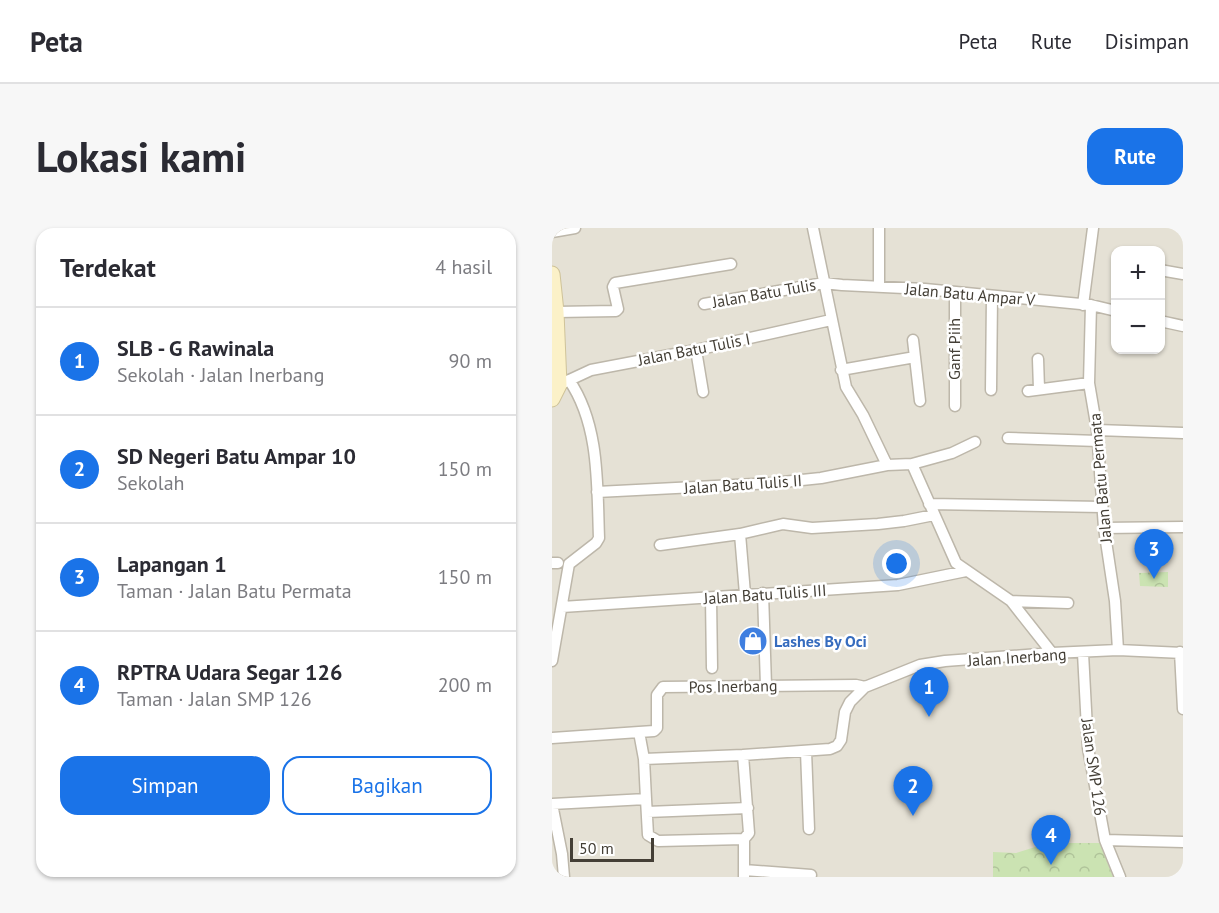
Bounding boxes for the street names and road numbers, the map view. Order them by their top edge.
street label: Jalan Batu Tulis [710,274,818,312]
street label: Jalan Batu Ampar V [903,278,1037,310]
street label: Ganf Piih [944,318,964,380]
street label: Jalan Batu Tulis I [635,328,752,370]
street label: Jalan Batu Permata [1084,412,1116,545]
street label: Jalan Batu Tulis II [682,470,803,498]
street label: Jalan Batu Tulis III [702,580,827,608]
street label: Jalan Inerbang [966,644,1067,671]
street label: Pos Inerbang [688,675,778,697]
street label: Jalan SMP 126 [1077,716,1111,817]

